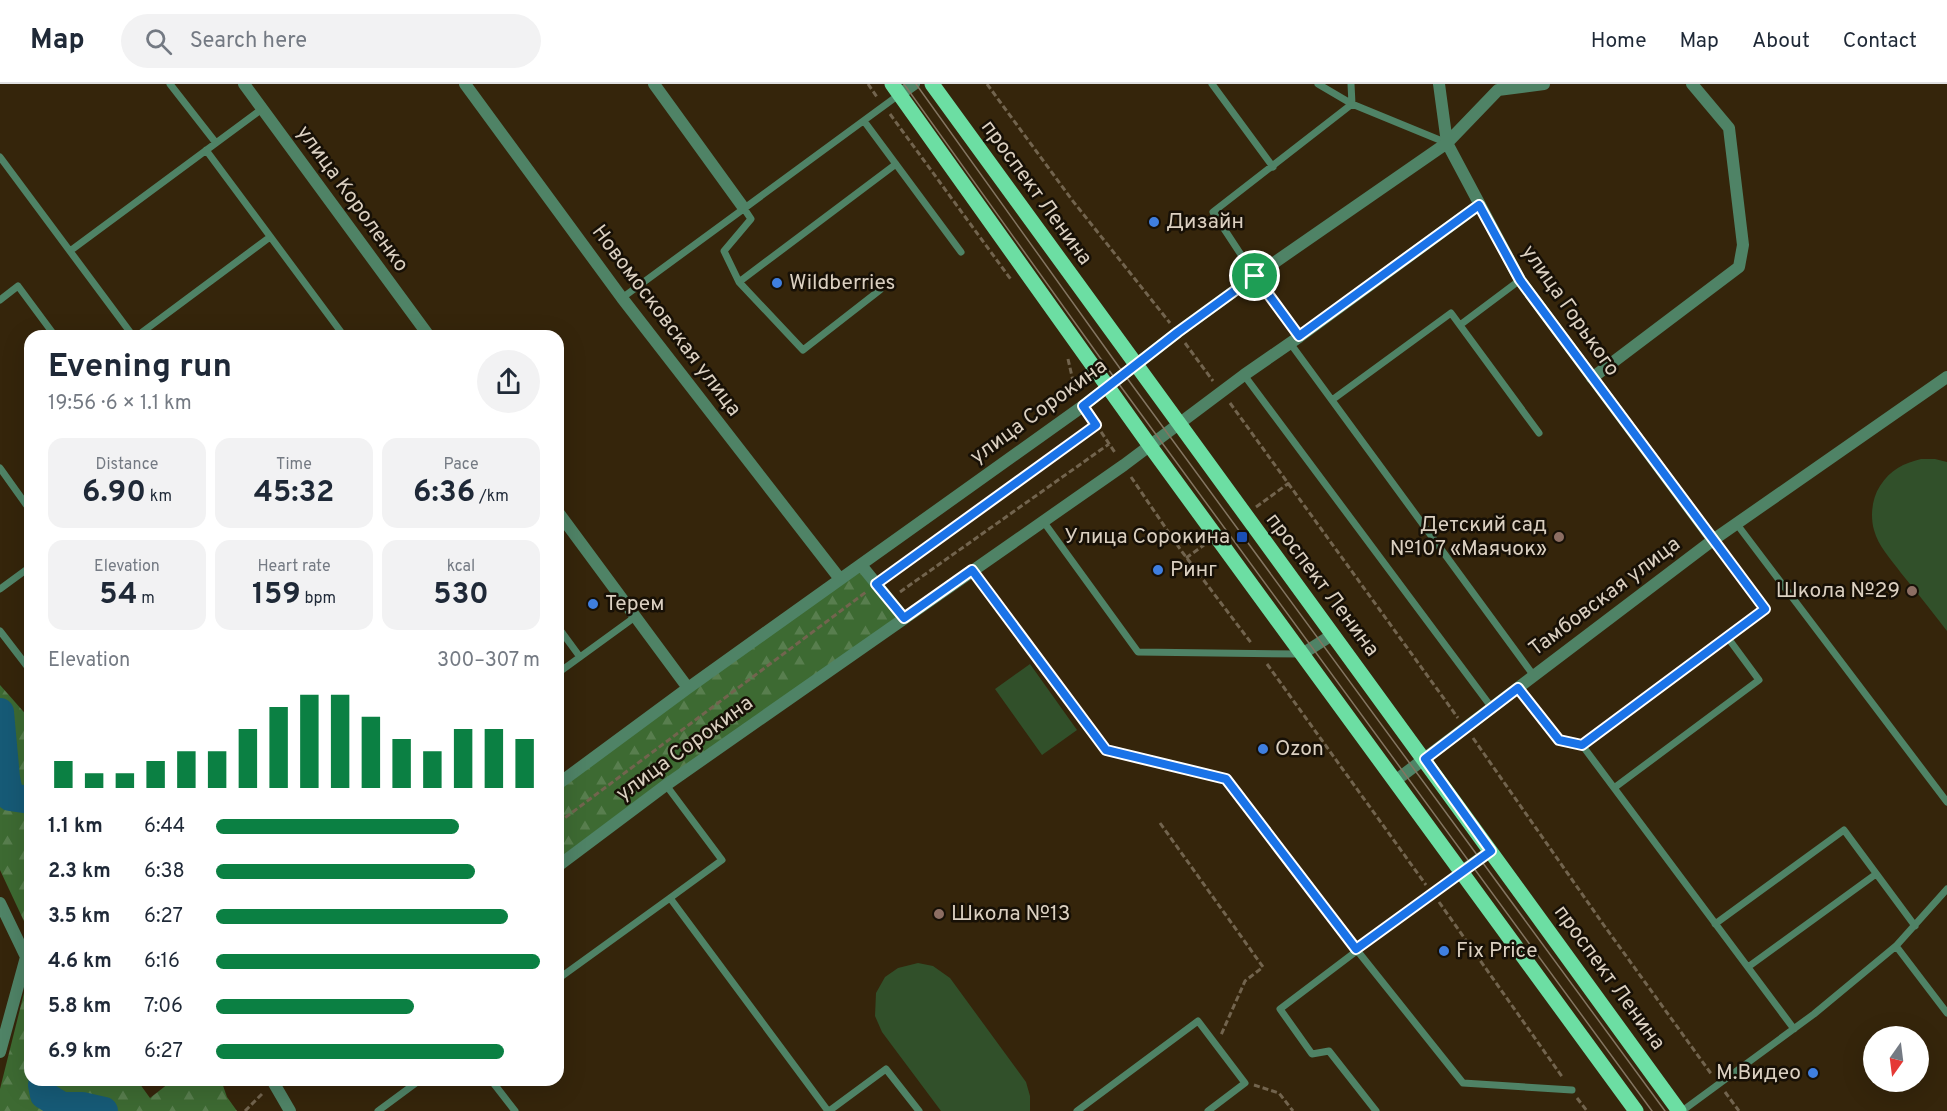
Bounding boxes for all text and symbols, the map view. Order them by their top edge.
search box [121,14,541,68]
text: Map [30,23,85,59]
icon: search [142,25,175,58]
text: Search here [190,28,307,55]
text: Home [1591,28,1647,55]
text: Map [1680,28,1719,55]
text: About [1752,28,1810,55]
text: Contact [1843,28,1917,55]
street label: проспект Ленина [974,115,1098,271]
street label: улица Короленко [290,120,414,278]
place label: Дизайн [1166,209,1244,236]
marker: Дизайн [1147,215,1161,229]
street label: Новомосковская улица [585,220,747,422]
street label: улица Горького [1515,240,1625,382]
pin [1229,250,1280,301]
icon: arrive [1238,259,1271,292]
place label: Wildberries [789,270,895,297]
marker: Wildberries [770,276,784,290]
text: Evening run [48,347,232,389]
button: share [477,350,540,413]
street label: улица Сорокина [965,353,1113,471]
text: 19:56 · 6 × 1.1 km [48,391,192,417]
text: Distance [96,455,158,475]
text: Time [276,455,312,475]
text: Pace [443,455,479,475]
text: 6.90 [82,475,146,512]
text: 45:32 [254,475,334,512]
text: 6:36 [413,475,475,512]
text: km [146,487,172,507]
text: /km [475,487,509,507]
street label: проспект Ленина [1259,508,1385,662]
place label: Детский сад №107 «Маячок» [1390,512,1547,563]
place label: Улица Сорокина [1064,524,1230,551]
marker: Улица Сорокина [1235,530,1249,544]
marker: Детский сад №107 «Маячок» [1552,530,1566,544]
street label: Тамбовская улица [1524,531,1686,663]
text: Elevation [94,557,160,577]
text: Heart rate [257,557,331,577]
text: kcal [447,557,475,577]
place label: Ринг [1170,557,1217,584]
marker: Ринг [1151,563,1165,577]
text: 54 [99,577,137,614]
text: 159 [252,577,301,614]
text: 530 [433,577,489,614]
place label: Школа №29 [1776,578,1900,605]
marker: Школа №29 [1905,584,1919,598]
text: m [137,589,155,609]
text: bpm [301,589,336,609]
place label: Терем [605,591,664,618]
marker: Терем [586,597,600,611]
text: Elevation [48,648,130,674]
text: 300–307 m [437,648,540,674]
street label: улица Сорокина [611,690,759,808]
place label: Ozon [1275,736,1324,763]
marker: Ozon [1256,742,1270,756]
text: 1.1 km [48,814,103,840]
text: 6:44 [144,814,185,840]
text: 2.3 km [48,859,111,885]
text: 6:38 [144,859,185,885]
street label: проспект Ленина [1547,900,1671,1056]
place label: Школа №13 [951,901,1070,928]
text: 3.5 km [48,904,110,930]
text: 6:27 [144,904,183,930]
marker: Школа №13 [932,907,946,921]
place label: Fix Price [1456,938,1538,965]
marker: Fix Price [1437,944,1451,958]
text: 4.6 km [48,949,112,975]
text: 6:16 [144,949,180,975]
text: 5.8 km [48,994,111,1020]
text: 7:06 [144,994,183,1020]
north arrow [1863,1026,1929,1092]
map controls [1863,1026,1929,1092]
text: 6.9 km [48,1039,111,1065]
text: 6:27 [144,1039,183,1065]
place label: М.Видео [1716,1060,1801,1087]
marker: М.Видео [1806,1066,1820,1080]

